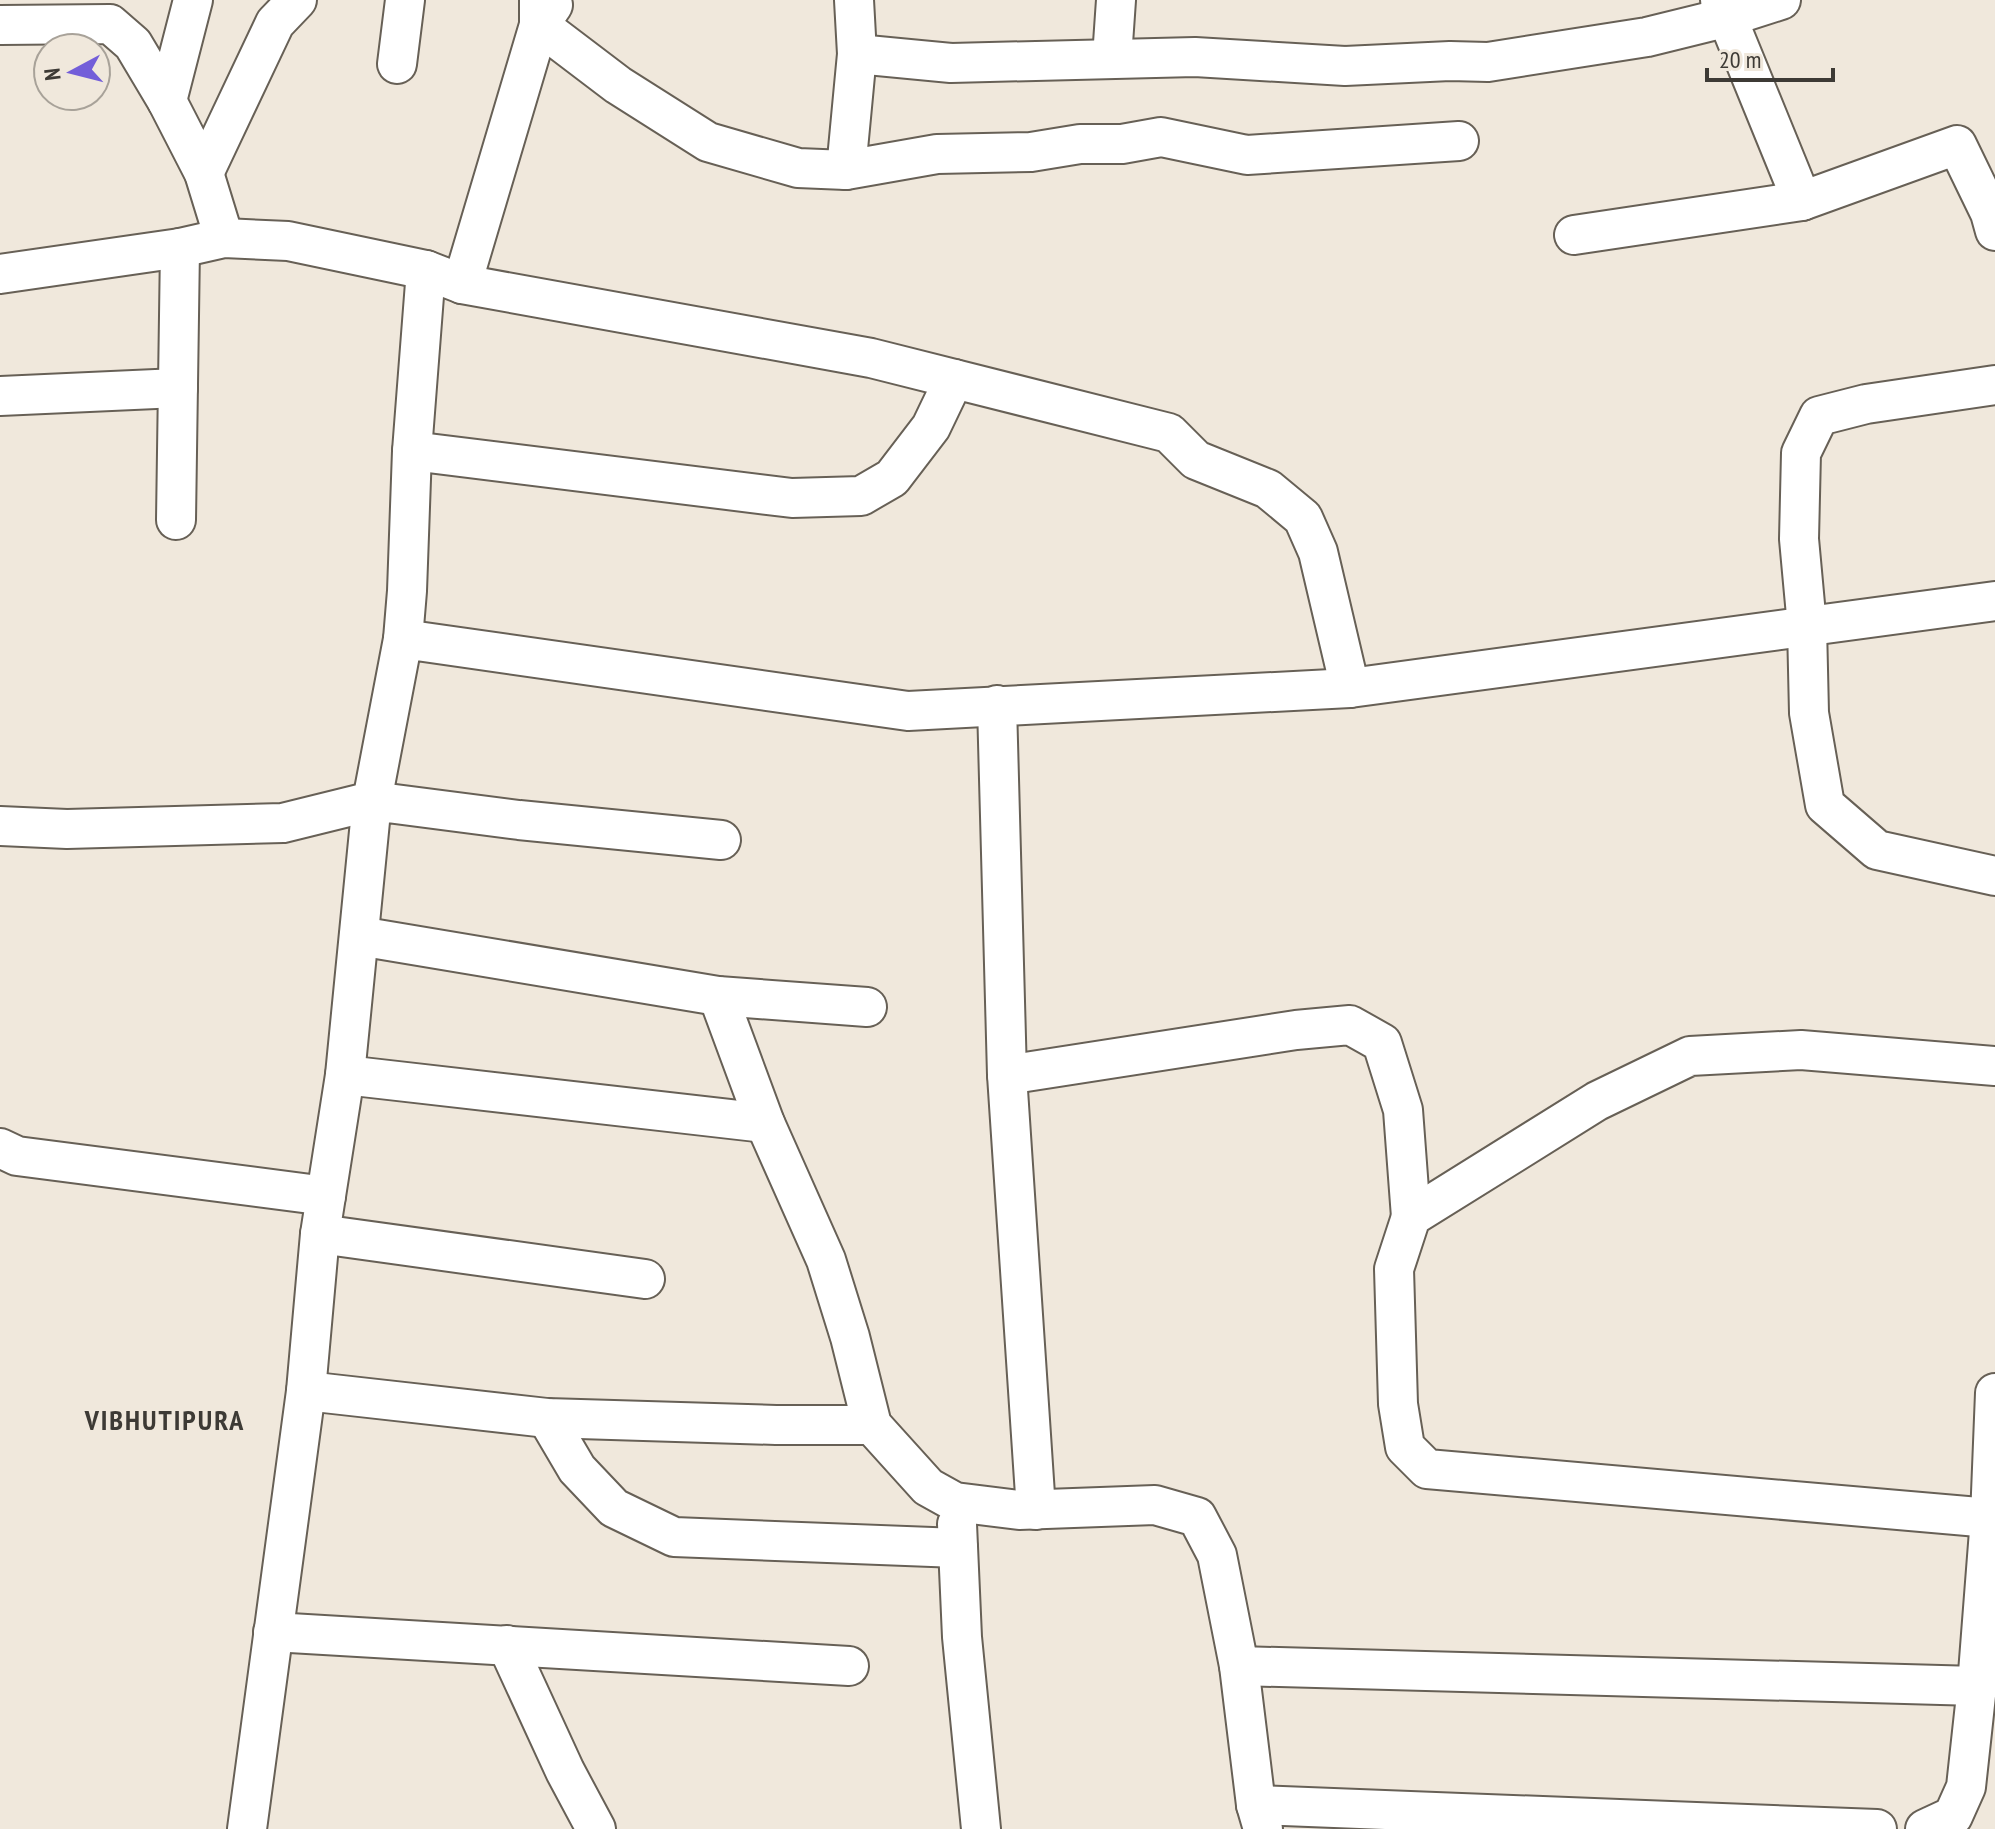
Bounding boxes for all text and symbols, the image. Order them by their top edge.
north arrow [32,32,112,112]
scale bar [1707,32,1833,82]
text: 20 m [1719,44,1761,75]
text: N [38,67,67,82]
district label: VIBHUTIPURA [84,1401,245,1438]

